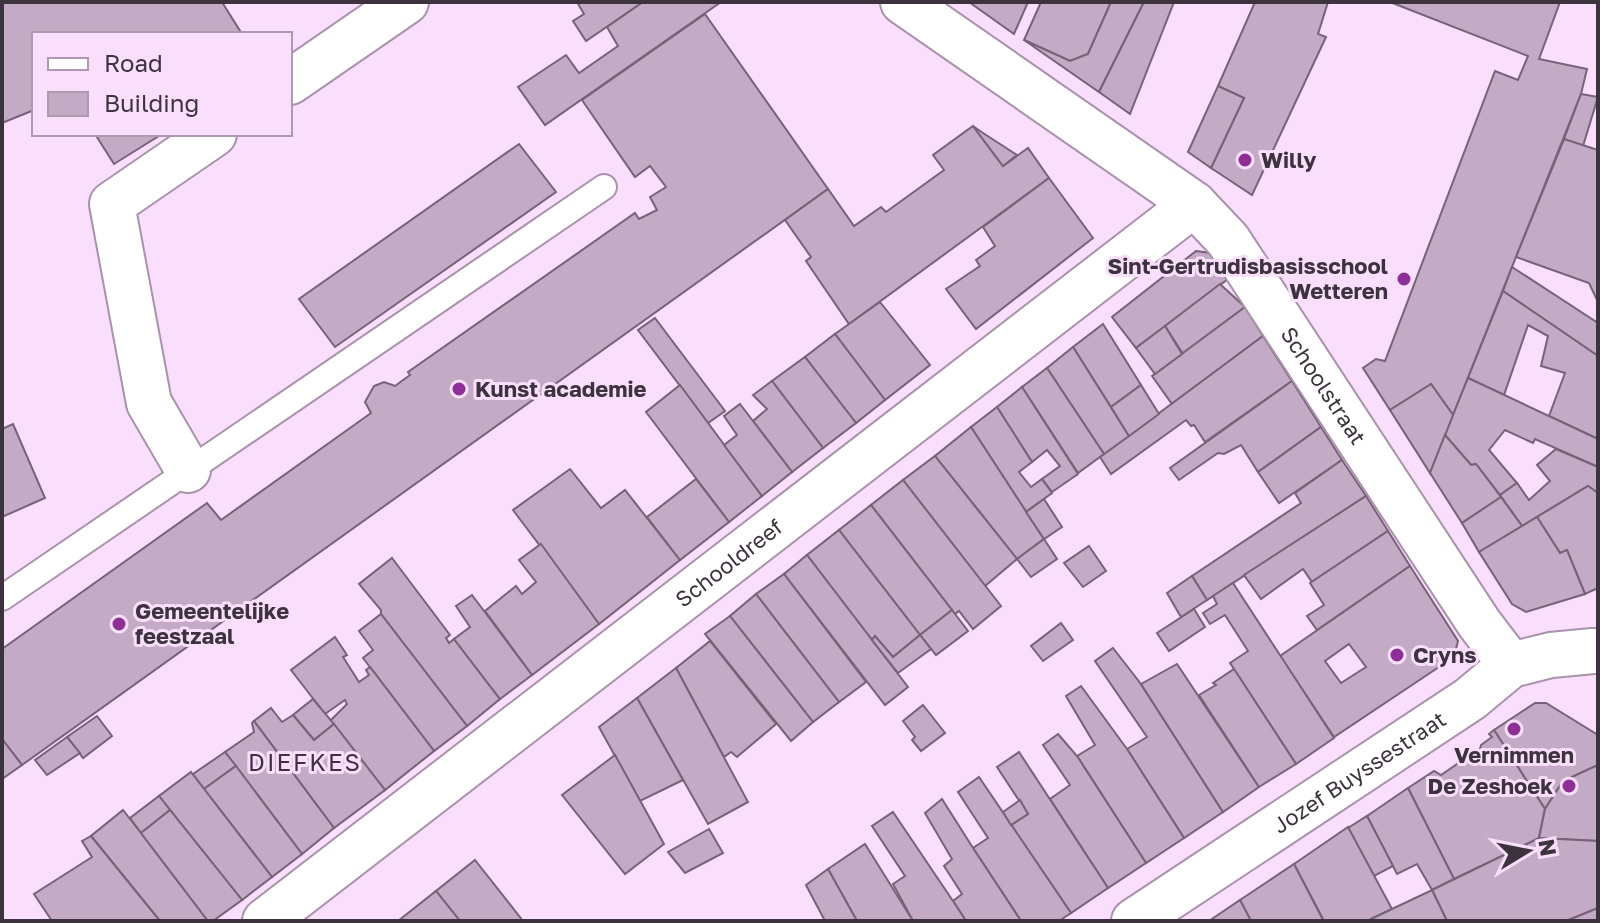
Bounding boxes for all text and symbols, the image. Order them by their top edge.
legend [32,32,292,136]
text: Road [104,48,163,77]
text: Building [104,88,199,117]
place label: Willy [1261,146,1317,173]
marker: Willy [1236,151,1254,169]
place label: Sint-Gertrudisbasisschool Wetteren [1108,252,1388,304]
marker: Sint-Gertrudisbasisschool Wetteren [1395,270,1413,288]
street label: Schoolstraat [1276,321,1372,449]
place label: Kunst academie [475,375,646,402]
marker: Kunst academie [450,380,468,398]
street label: Schooldreef [670,513,788,612]
place label: Gemeentelijke feestzaal [135,597,289,649]
marker: Gemeentelijke feestzaal [110,615,128,633]
place label: Cryns [1413,641,1477,668]
marker: Cryns [1388,646,1406,664]
street label: Jozef Buyssestraat [1267,705,1451,839]
marker: Vernimmen [1505,720,1523,738]
place label: Vernimmen [1454,741,1574,768]
district label: DIEFKES [248,747,362,776]
place label: De Zeshoek [1428,772,1553,799]
marker: De Zeshoek [1560,777,1578,795]
north arrow [1488,811,1568,891]
text: N [1533,837,1563,858]

